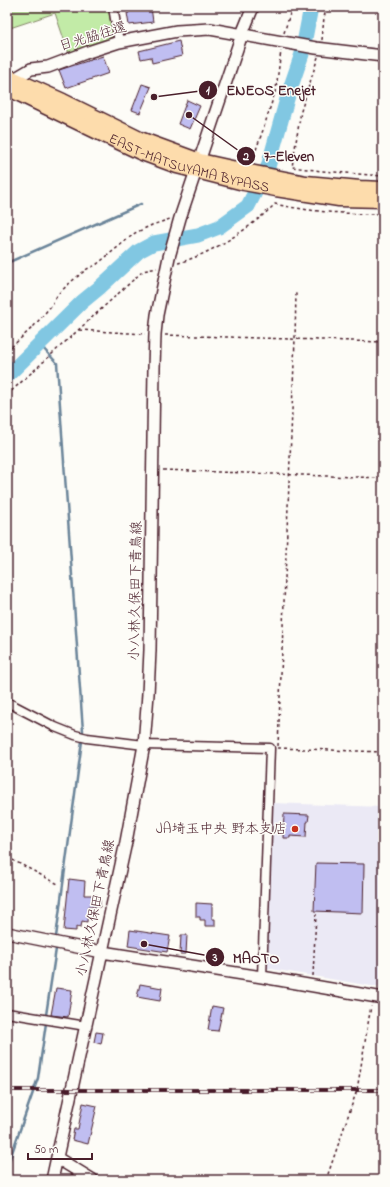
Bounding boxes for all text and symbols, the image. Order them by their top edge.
street label: 日光脇往還 [56,17,130,57]
callout: ENEOS Enejet [198,77,324,104]
text: ENEOS Enejet [226,80,317,102]
text: 1 [206,82,210,100]
street label: EAST-MATSUYAMA BYPASS [105,128,271,198]
callout: 7-Eleven [236,142,322,169]
text: 7-Eleven [264,146,315,168]
text: 2 [242,148,249,166]
street label: 小八林久保田下青鳥線 [124,521,148,661]
place label: JA埼玉中央 野本支店 [156,819,287,840]
marker: JA埼玉中央 野本支店 [290,824,300,834]
street label: 小八林久保田下青鳥線 [71,837,121,979]
callout: MAOTO [205,944,287,971]
text: MAOTO [233,948,279,970]
text: 3 [212,949,218,967]
scale bar [28,1135,92,1161]
text: 50 m [34,1141,58,1159]

